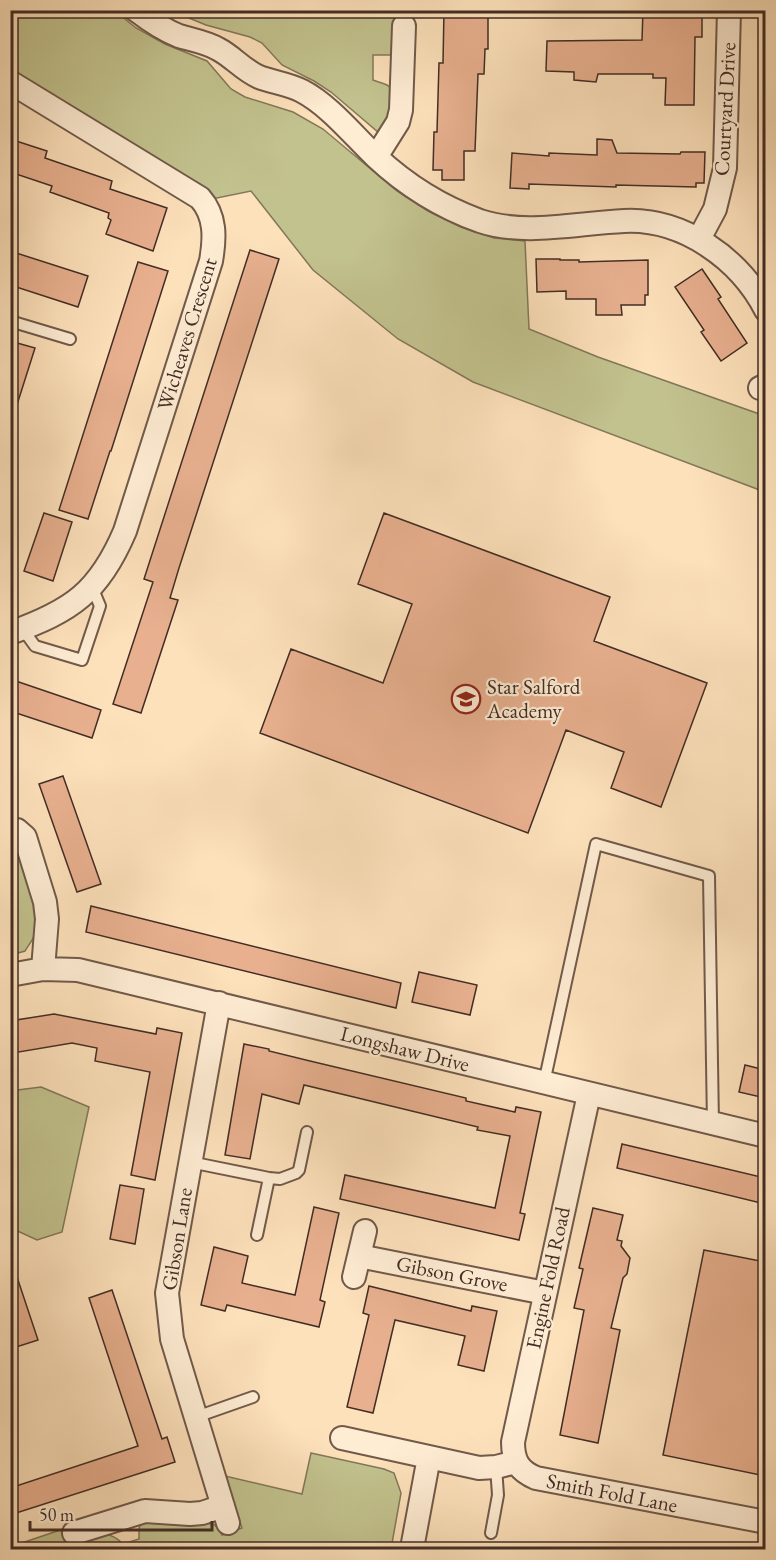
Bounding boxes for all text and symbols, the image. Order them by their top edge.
street label: Courtyard Drive [708,41,741,177]
street label: Wicheaves Crescent [150,254,223,413]
place label: Star Salford Academy [486,673,581,724]
school or university icon: Star Salford Academy [450,683,482,715]
street label: Longshaw Drive [338,1019,472,1078]
street label: Gibson Lane [155,1186,198,1292]
street label: Engine Fold Road [519,1204,576,1351]
street label: Gibson Grove [394,1249,510,1298]
street label: Smith Fold Lane [544,1467,680,1518]
scale bar [30,1494,212,1532]
text: 50 m [39,1503,74,1526]

